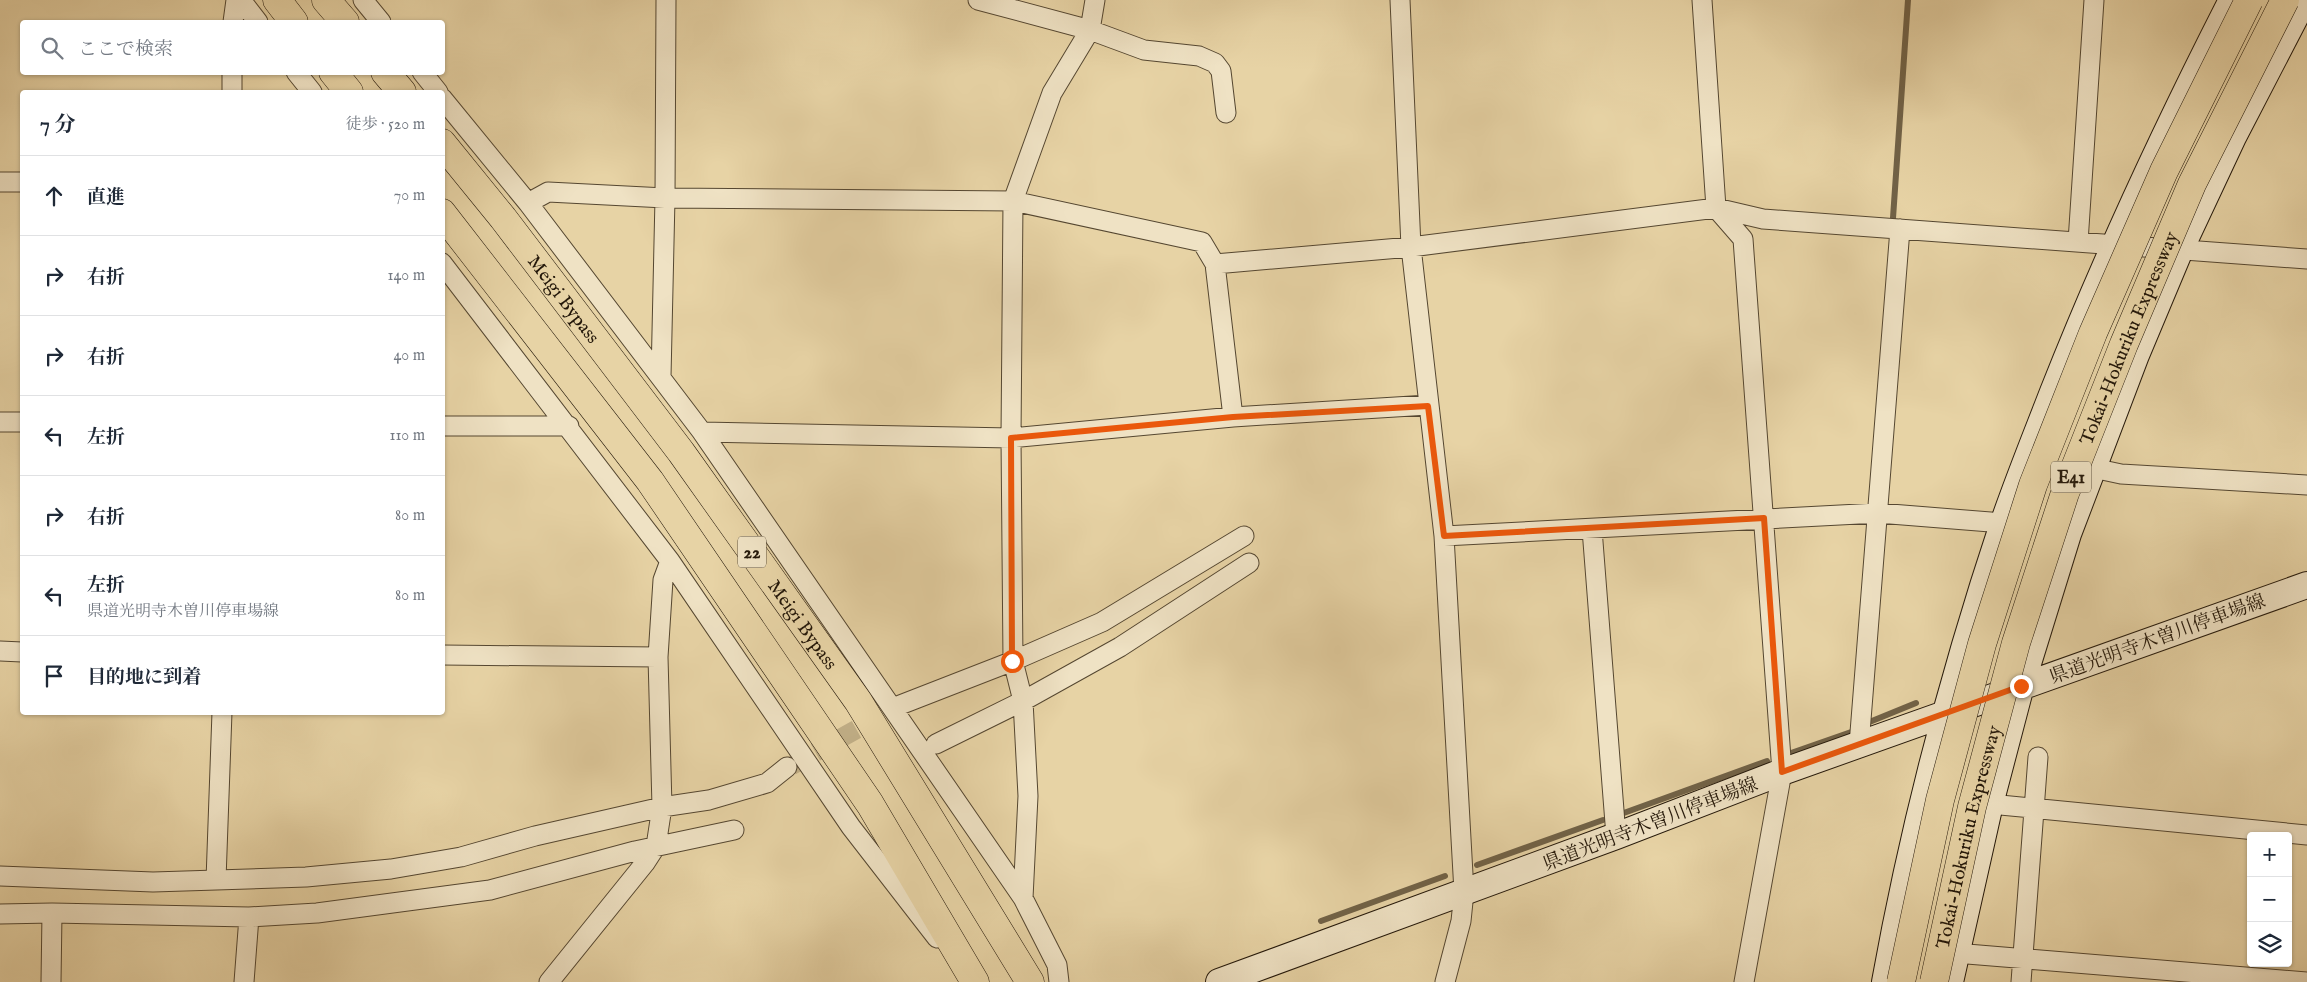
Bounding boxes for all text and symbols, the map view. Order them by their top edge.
search box [20,20,445,75]
icon: search [38,34,66,62]
text: ここで検索 [78,38,173,62]
text: 7 分 [40,112,75,139]
text: 徒歩 · 520 m [346,115,425,135]
icon: ahead [40,182,68,210]
text: 直進 [87,186,125,210]
text: 70 m [394,186,425,206]
street label: Tokai-Hokuriku Expressway [2075,228,2185,449]
street label: Meigi Bypass [521,251,604,349]
icon: right [40,262,68,290]
text: 右折 [87,266,125,290]
text: 140 m [387,266,425,286]
icon: right [40,342,68,370]
text: 右折 [87,346,125,370]
text: 40 m [393,346,425,366]
icon: left [40,422,68,450]
text: 左折 [87,426,125,450]
text: 110 m [389,426,425,446]
road number: E41 [2051,462,2091,492]
icon: right [40,502,68,530]
text: 右折 [87,506,125,530]
text: 80 m [395,506,425,526]
road number: 22 [738,536,766,568]
text: 左折 [87,574,125,598]
street label: Meigi Bypass [762,576,842,675]
icon: left [40,582,68,610]
text: 80 m [395,586,425,606]
street label: 県道光明寺木曽川停車場線 [2046,590,2269,690]
text: 県道光明寺木曽川停車場線 [87,602,279,622]
route start [1001,650,1024,673]
icon: arrive [40,662,68,690]
text: 目的地に到着 [87,666,201,690]
route end [2010,675,2033,698]
street label: Tokai-Hokuriku Expressway [1932,722,2008,951]
street label: 県道光明寺木曽川停車場線 [1540,773,1761,877]
map controls [2247,832,2292,967]
button: + [2247,832,2292,877]
button: − [2247,877,2292,922]
button: layers [2247,922,2292,967]

